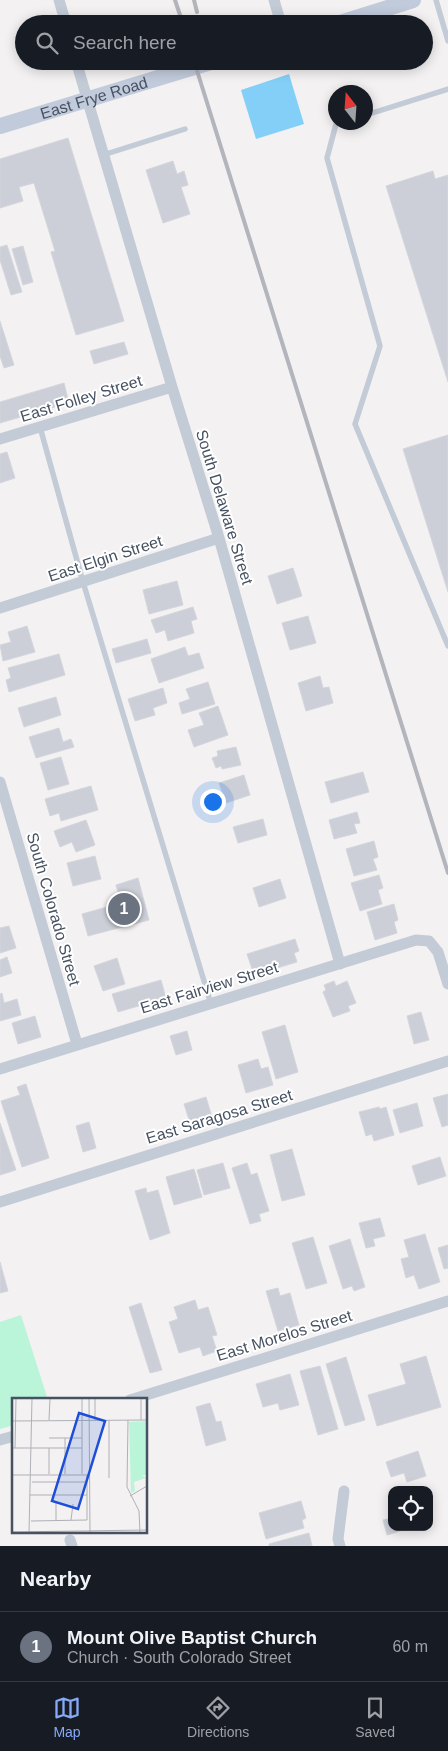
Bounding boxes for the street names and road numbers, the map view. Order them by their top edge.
street label: East Frye Road [38,74,150,122]
street label: East Folley Street [18,372,145,425]
street label: South Delaware Street [193,428,256,587]
street label: East Elgin Street [46,532,165,585]
street label: South Colorado Street [24,831,84,988]
street label: East Fairview Street [138,958,281,1017]
street label: East Saragosa Street [144,1086,295,1147]
street label: East Morelos Street [214,1307,354,1364]

